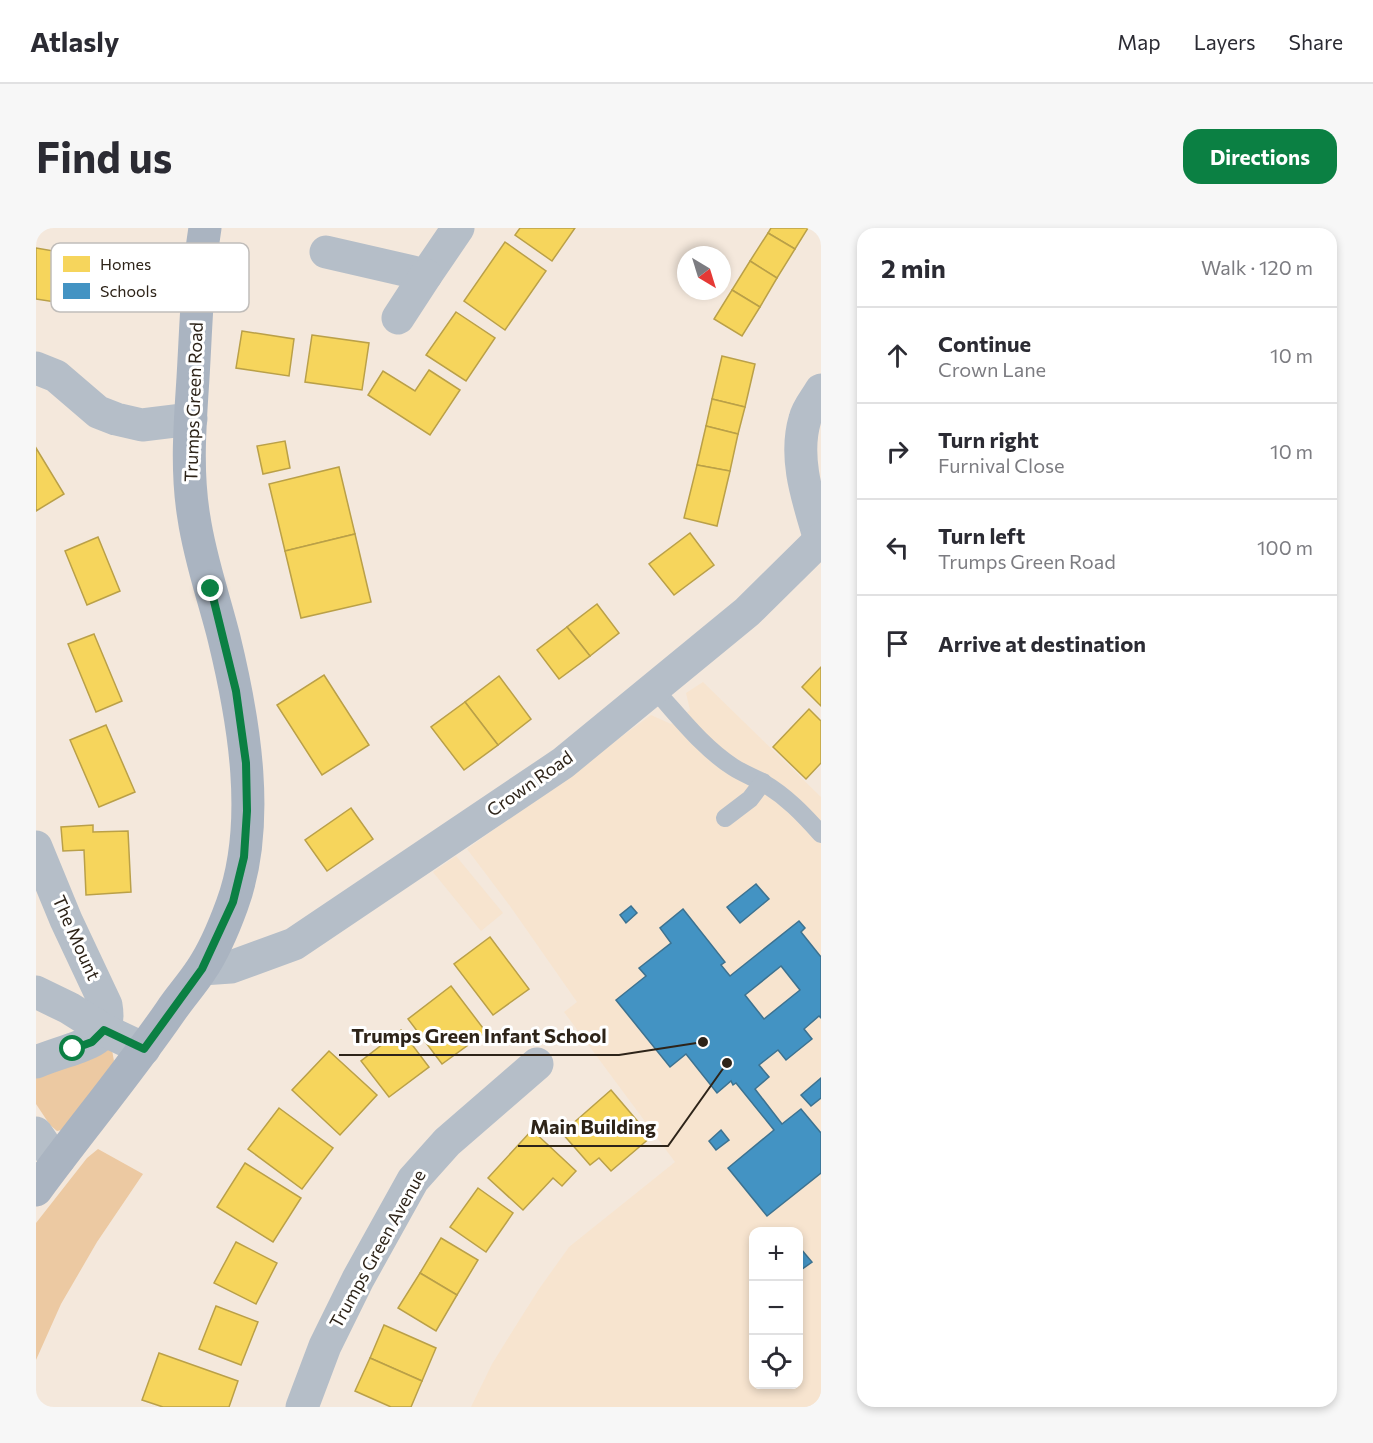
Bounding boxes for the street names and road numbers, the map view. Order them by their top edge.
street label: Trumps Green Road [179,322,207,482]
street label: Crown Road [482,746,577,821]
street label: The Mount [48,892,105,983]
street label: Trumps Green Avenue [324,1165,430,1332]

